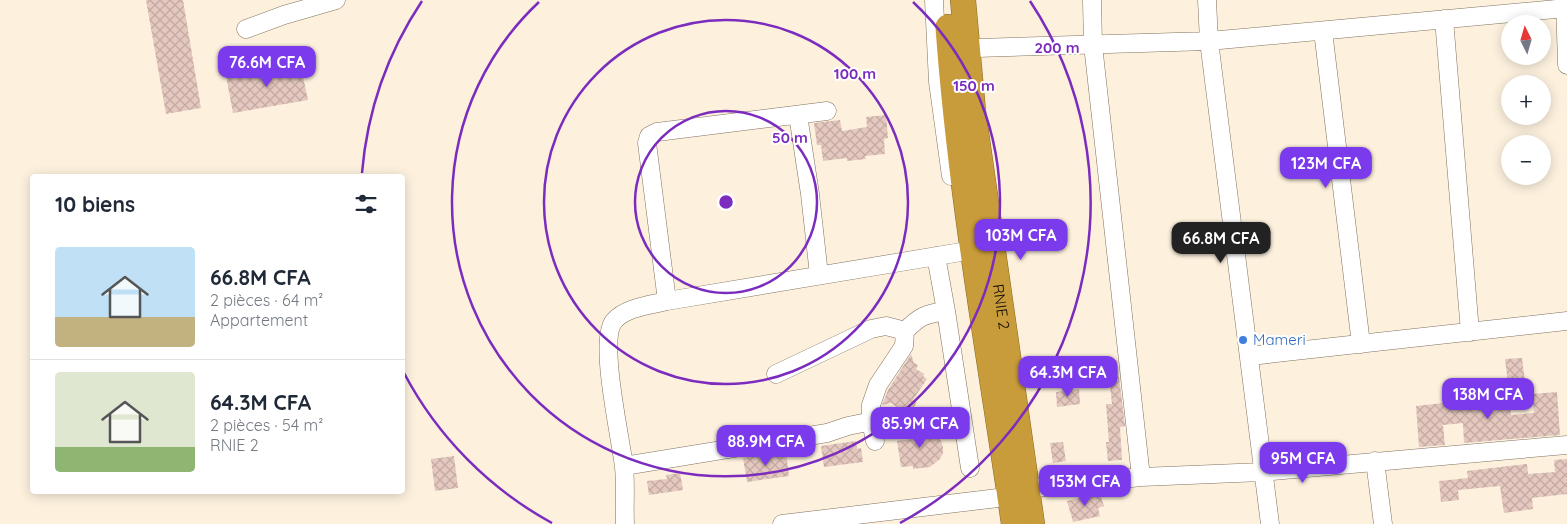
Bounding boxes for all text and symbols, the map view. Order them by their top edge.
north arrow [1501,15,1551,65]
map controls [1501,15,1551,185]
text: 200 m [1035,38,1080,57]
pin: 76.6M CFA [210,46,324,88]
text: 76.6M CFA [229,52,305,72]
text: 100 m [834,64,876,83]
button: + [1501,75,1551,125]
text: 150 m [953,76,995,95]
text: 50 m [772,128,808,147]
button: − [1501,135,1551,185]
pin: 123M CFA [1274,146,1378,189]
text: 123M CFA [1291,153,1361,173]
icon: filters [352,190,380,218]
text: 10 biens [55,191,135,217]
centre of rings [717,193,735,211]
pin: 103M CFA [969,218,1073,261]
pin: 66.8M CFA [1164,222,1278,264]
text: 103M CFA [986,225,1056,245]
text: 66.8M CFA [1183,228,1259,248]
text: 66.8M CFA [210,264,311,290]
icon: home [95,267,155,327]
street label: RNIE 2 [989,283,1014,330]
text: 2 pièces · 64 m² [210,290,323,310]
text: Appartement [210,310,308,330]
place label: Mameri [1253,330,1306,349]
marker: Mameri [1237,334,1249,346]
pin: 64.3M CFA [1011,356,1125,398]
text: 64.3M CFA [1029,362,1107,382]
pin: 138M CFA [1436,378,1540,420]
text: 138M CFA [1453,384,1523,404]
text: 64.3M CFA [210,389,311,415]
icon: home [95,392,155,452]
pin: 85.9M CFA [863,406,977,449]
text: 85.9M CFA [882,413,958,433]
text: 2 pièces · 54 m² [210,415,323,435]
pin: 88.9M CFA [709,424,823,467]
text: 88.9M CFA [728,431,804,451]
text: RNIE 2 [210,435,259,455]
pin: 95M CFA [1257,442,1349,484]
text: 95M CFA [1271,448,1335,468]
pin: 153M CFA [1033,464,1137,507]
text: 153M CFA [1050,471,1120,491]

